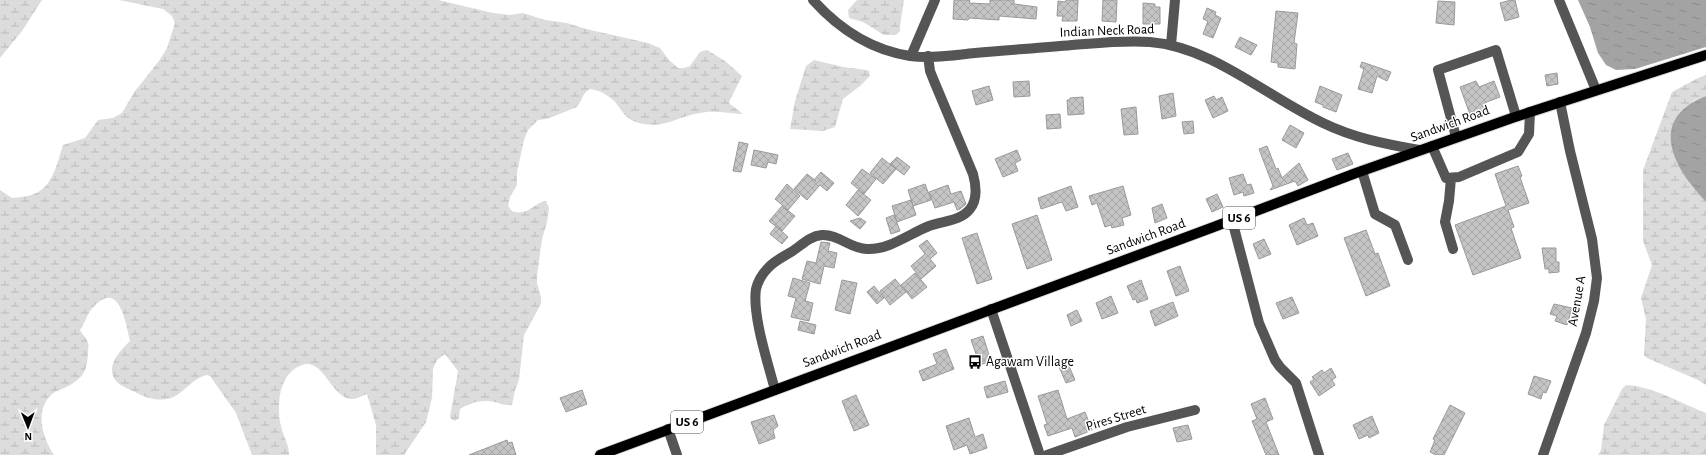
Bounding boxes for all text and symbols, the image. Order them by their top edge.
street label: Indian Neck Road [1059,22,1155,40]
street label: Sandwich Road [1409,103,1491,145]
road number: US 6 [1223,207,1255,229]
street label: Sandwich Road [1105,216,1187,258]
street label: Avenue A [1566,275,1588,327]
street label: Sandwich Road [801,328,883,370]
bus stop icon: Agawam Village [967,354,983,370]
place label: Agawam Village [986,355,1074,369]
street label: Pires Street [1084,402,1148,434]
north arrow [8,407,48,447]
road number: US 6 [671,411,703,433]
text: N [24,431,32,442]

